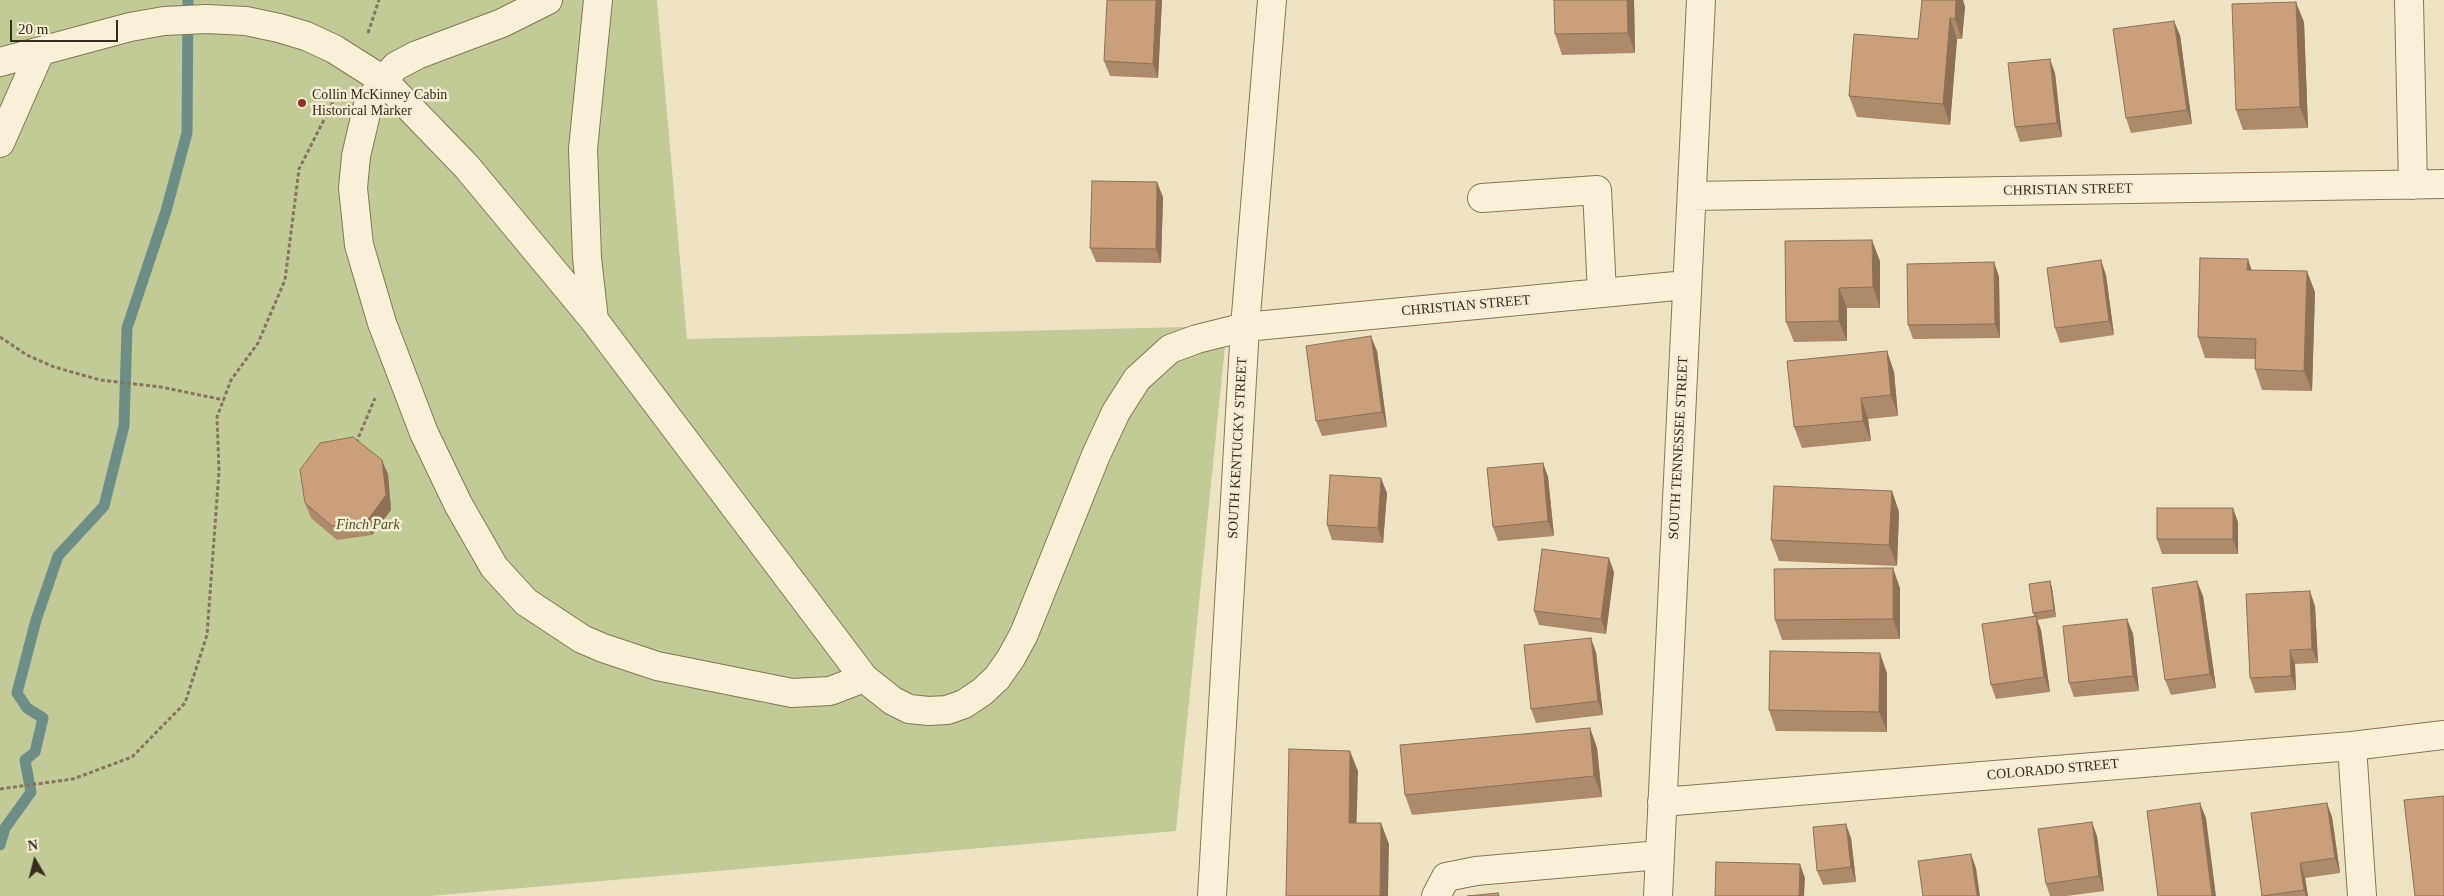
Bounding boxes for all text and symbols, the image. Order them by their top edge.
scale bar [12,10,120,42]
text: 20 m [18,21,48,37]
place label: Collin McKinney Cabin Historical Marker [312,87,447,120]
marker: Collin McKinney Cabin Historical Marker [296,97,308,109]
street label: CHRISTIAN STREET [2003,180,2133,200]
street label: CHRISTIAN STREET [1401,292,1531,320]
street label: SOUTH TENNESSEE STREET [1666,356,1692,540]
street label: SOUTH KENTUCKY STREET [1225,357,1251,539]
park label: Finch Park [336,517,400,533]
street label: COLORADO STREET [1986,756,2120,784]
north arrow [10,836,60,886]
text: N [27,838,39,854]

